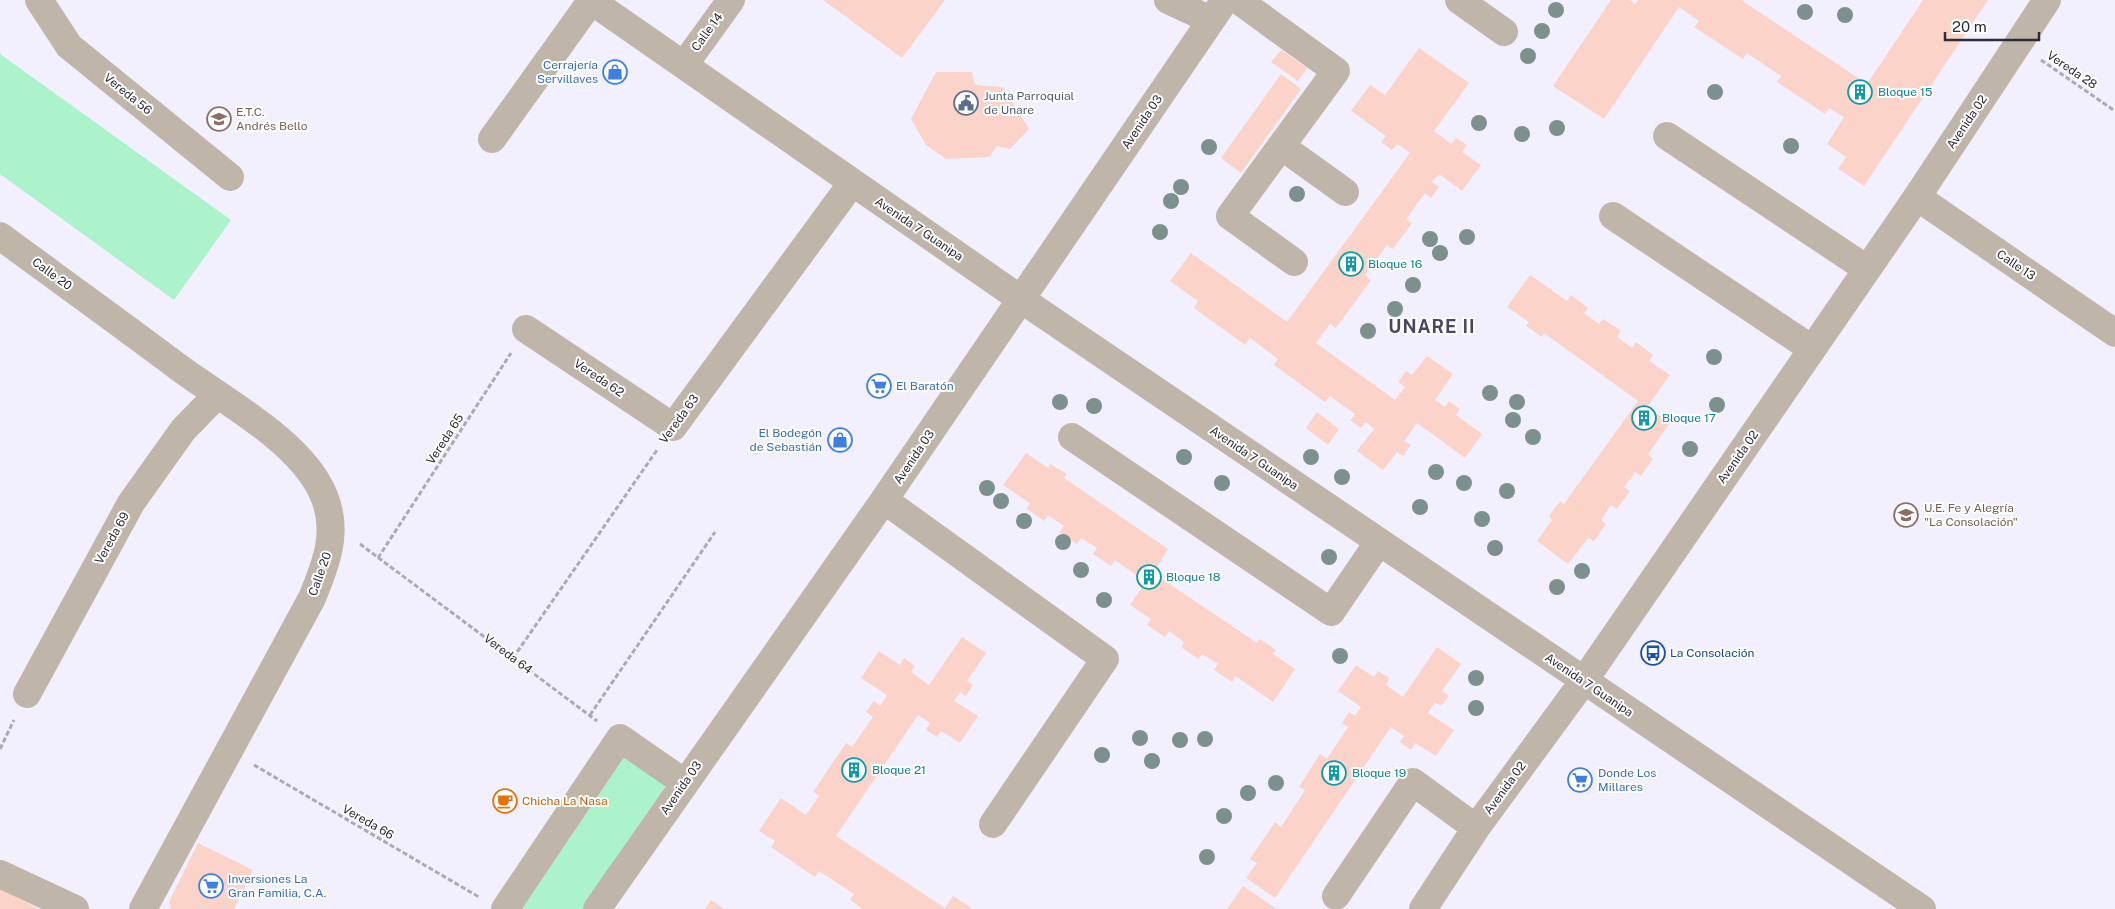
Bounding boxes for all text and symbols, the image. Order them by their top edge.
street label: Calle 14 [689,10,726,54]
scale bar [1945,10,2039,42]
text: 20 m [1952,18,1987,35]
street label: Vereda 28 [2044,48,2100,92]
place label: Cerrajería Servillaves [537,58,598,86]
shop icon: Cerrajería Servillaves [602,59,628,85]
street label: Vereda 56 [101,70,155,118]
building icon: Bloque 15 [1847,79,1873,105]
place label: Bloque 15 [1878,85,1933,99]
place label: Junta Parroquial de Unare [984,89,1075,117]
public building icon: Junta Parroquial de Unare [953,90,979,116]
street label: Avenida 03 [1119,92,1165,152]
street label: Avenida 02 [1944,93,1990,151]
place label: E.T.C. Andrés Bello [236,105,308,133]
school or university icon: E.T.C. Andrés Bello [206,106,232,132]
street label: Avenida 7 Guanipa [872,194,966,264]
street label: Calle 13 [1994,247,2038,283]
building icon: Bloque 16 [1338,251,1364,277]
street label: Calle 20 [29,255,75,293]
place label: Bloque 16 [1368,257,1422,271]
district label: UNARE II [1388,316,1476,337]
street label: Vereda 62 [571,356,627,400]
supermarket icon: El Baratón [866,373,892,399]
place label: El Baratón [896,379,954,393]
street label: Vereda 63 [656,392,702,446]
building icon: Bloque 17 [1631,405,1657,431]
street label: Vereda 65 [423,411,467,467]
place label: Bloque 17 [1662,411,1716,425]
street label: Avenida 7 Guanipa [1207,423,1301,493]
place label: El Bodegón de Sebastián [750,426,822,454]
shop icon: El Bodegón de Sebastián [827,427,853,453]
street label: Avenida 03 [891,427,937,487]
street label: Avenida 02 [1715,428,1761,486]
place label: U.E. Fe y Alegría "La Consolación" [1924,501,2018,529]
school or university icon: U.E. Fe y Alegría "La Consolación" [1893,502,1919,528]
street label: Vereda 69 [92,510,132,566]
street label: Calle 20 [306,550,334,598]
building icon: Bloque 18 [1136,564,1162,590]
place label: Bloque 18 [1166,570,1221,584]
street label: Vereda 64 [481,631,536,677]
bus stop icon: La Consolación [1640,640,1666,666]
place label: La Consolación [1670,646,1754,660]
street label: Avenida 7 Guanipa [1542,650,1636,720]
building icon: Bloque 21 [841,757,867,783]
street label: Avenida 03 [657,759,705,817]
street label: Avenida 02 [1481,759,1529,817]
building icon: Bloque 19 [1321,760,1347,786]
place label: Bloque 21 [872,763,926,777]
place label: Bloque 19 [1352,766,1406,780]
place label: Donde Los Millares [1598,766,1656,794]
supermarket icon: Donde Los Millares [1567,767,1593,793]
cafe icon: Chicha La Nasa [492,788,518,814]
place label: Chicha La Nasa [522,794,608,808]
street label: Vereda 66 [340,802,396,842]
place label: Inversiones La Gran Familia, C.A. [228,872,326,900]
supermarket icon: Inversiones La Gran Familia, C.A. [198,873,224,899]

